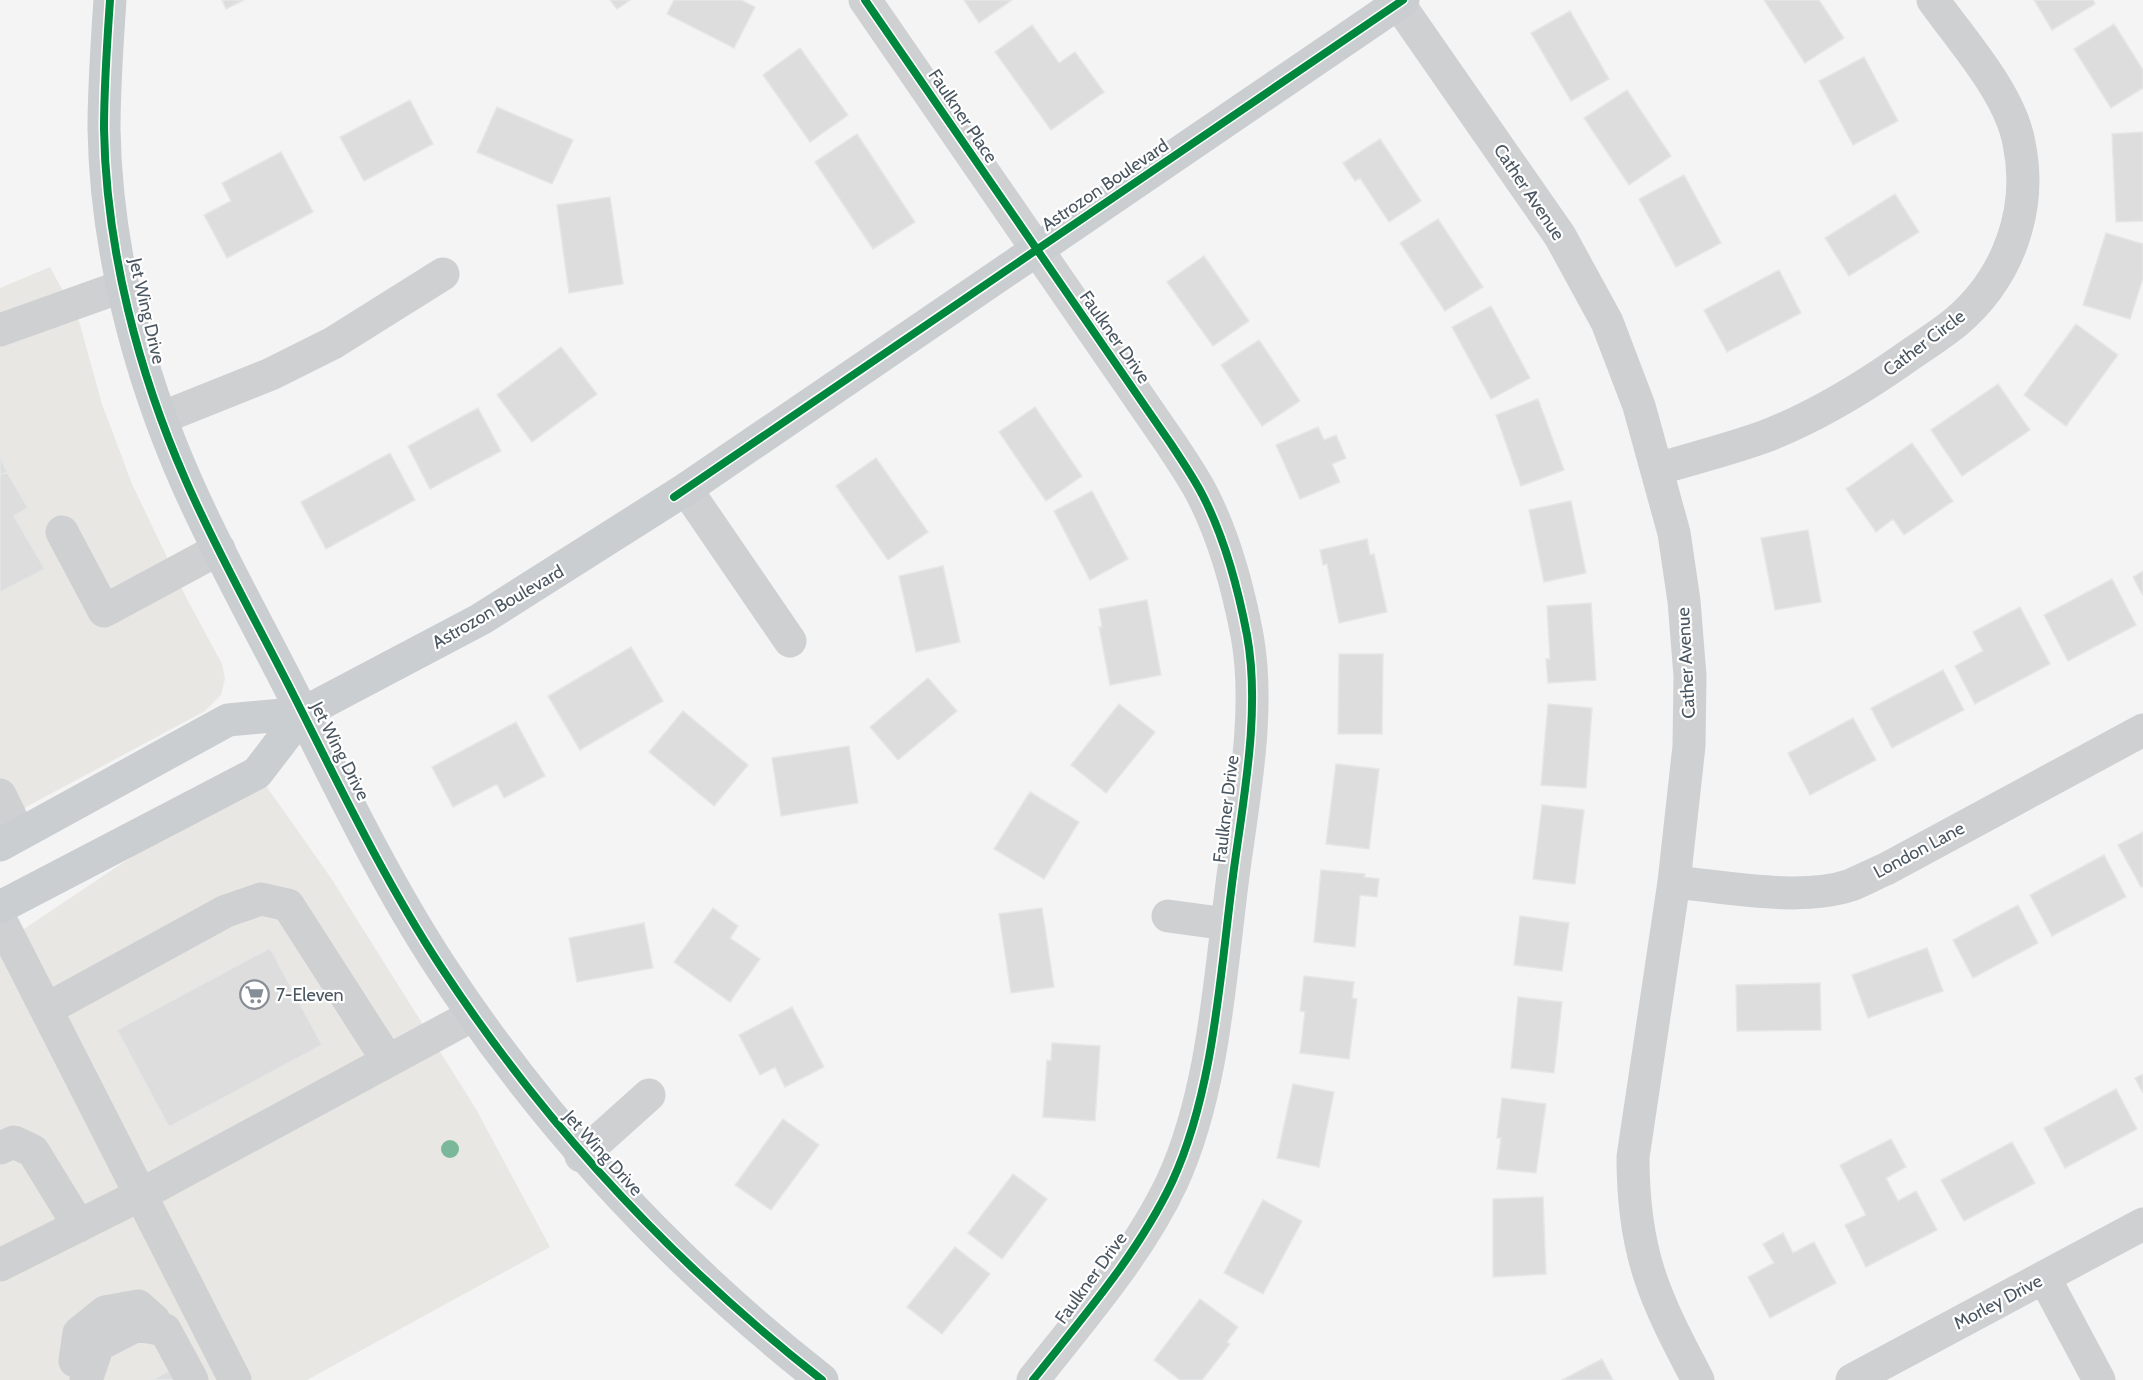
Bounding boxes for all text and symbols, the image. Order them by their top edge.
street label: Faulkner Place [924,65,1002,167]
street label: Astrozon Boulevard [1037,134,1173,236]
street label: Cather Avenue [1489,140,1569,244]
street label: Jet Wing Drive [124,255,170,366]
street label: Faulkner Drive [1075,286,1155,388]
street label: Cather Circle [1879,305,1969,381]
street label: Astrozon Boulevard [428,560,568,654]
street label: Cather Avenue [1672,607,1700,719]
street label: Jet Wing Drive [305,697,374,804]
street label: Faulkner Drive [1208,754,1244,864]
street label: London Lane [1870,817,1968,883]
supermarket icon: 7-Eleven [239,979,271,1011]
place label: 7-Eleven [276,984,344,1006]
street label: Jet Wing Drive [558,1105,647,1200]
street label: Faulkner Drive [1050,1228,1132,1328]
street label: Morley Drive [1950,1270,2046,1334]

